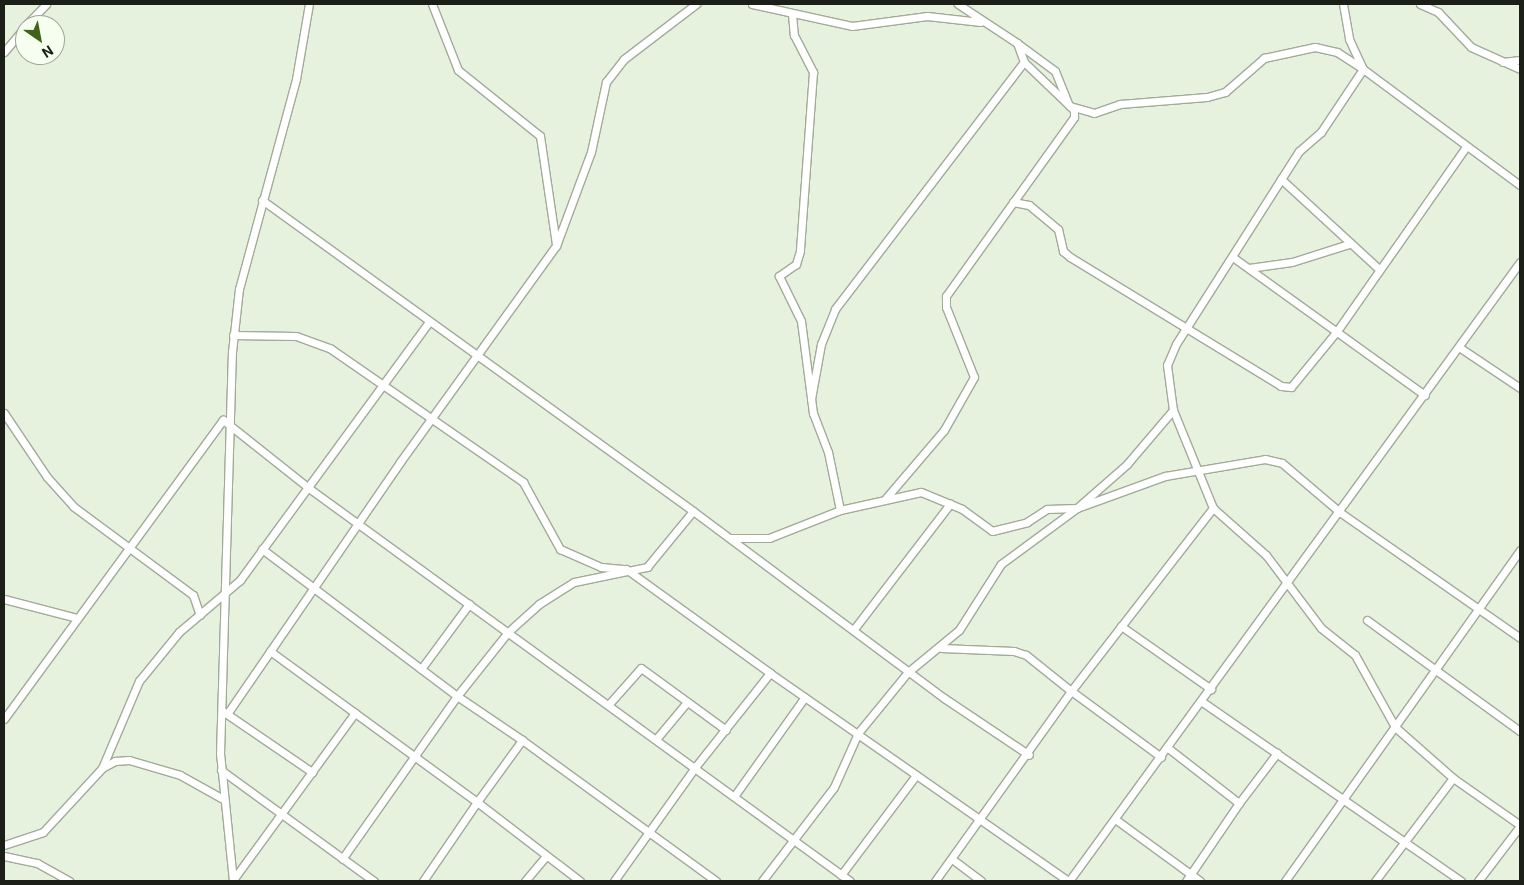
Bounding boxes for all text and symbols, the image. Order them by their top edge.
north arrow [15,15,65,65]
text: N [39,42,56,61]

